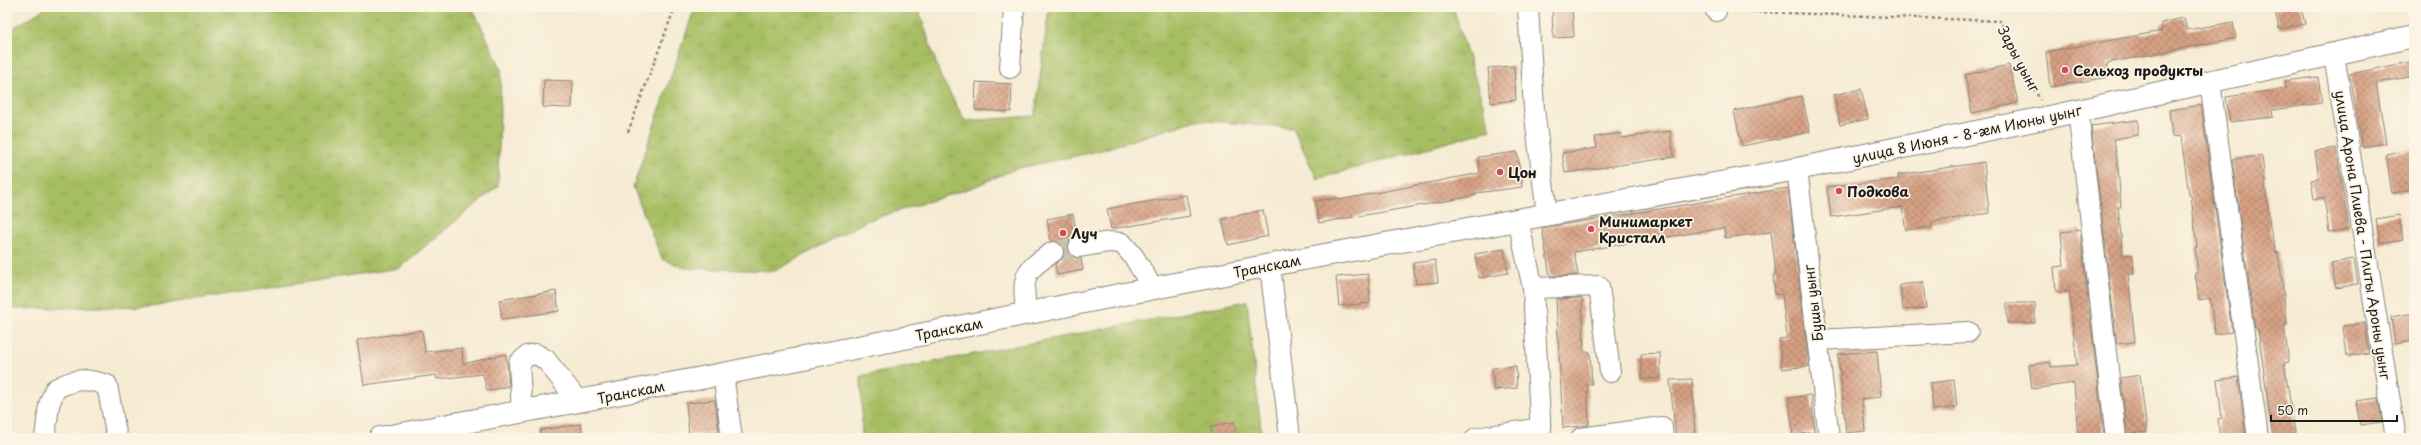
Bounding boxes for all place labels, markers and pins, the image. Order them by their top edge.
place label: Сельхоз продукты [2073,60,2203,81]
marker: Сельхоз продукты [2060,65,2070,75]
place label: Цон [1508,162,1537,183]
marker: Цон [1495,167,1505,177]
place label: Подкова [1847,181,1909,202]
marker: Подкова [1834,186,1844,196]
place label: Минимаркет Кристалл [1599,211,1693,248]
place label: Луч [1071,223,1098,244]
marker: Минимаркет Кристалл [1586,224,1596,234]
marker: Луч [1058,228,1068,238]

